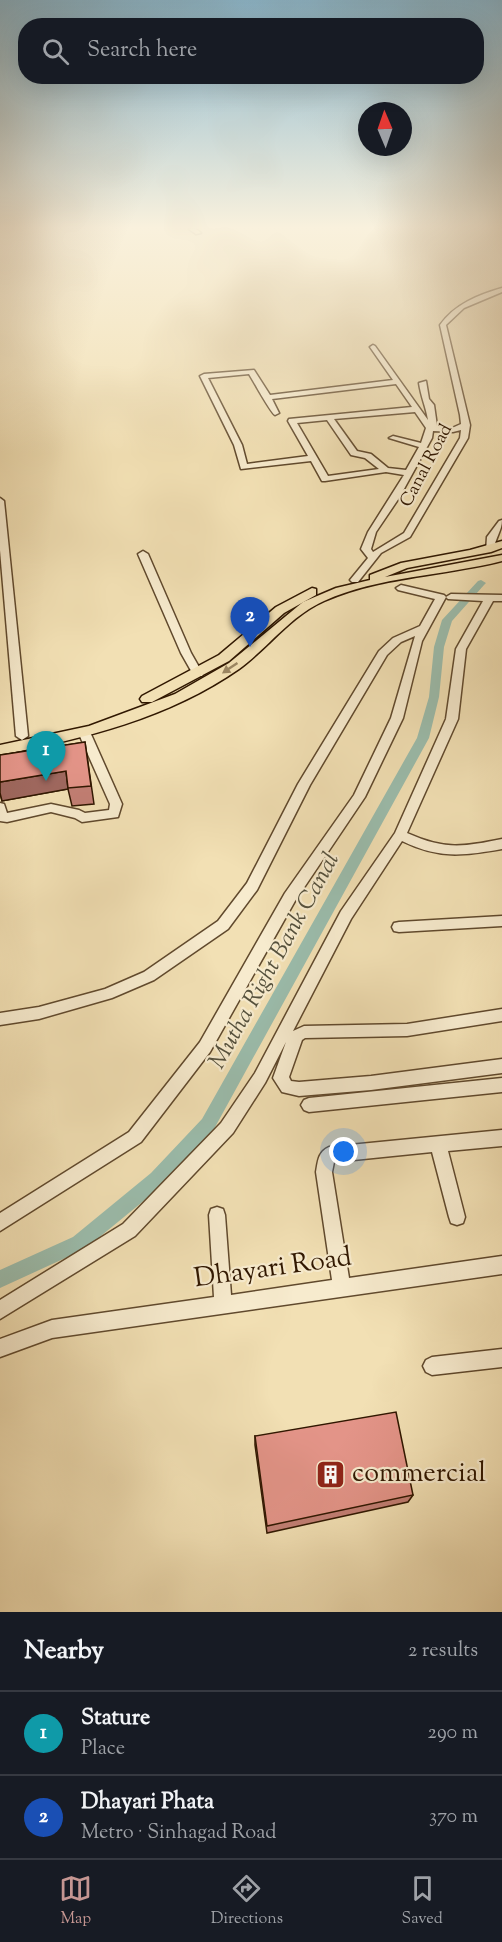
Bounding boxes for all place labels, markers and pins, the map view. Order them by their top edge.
pin: 2 [230,598,270,647]
pin: 1 [26,732,66,781]
place label: commercial [352,1455,486,1494]
building icon: commercial [315,1458,347,1490]

